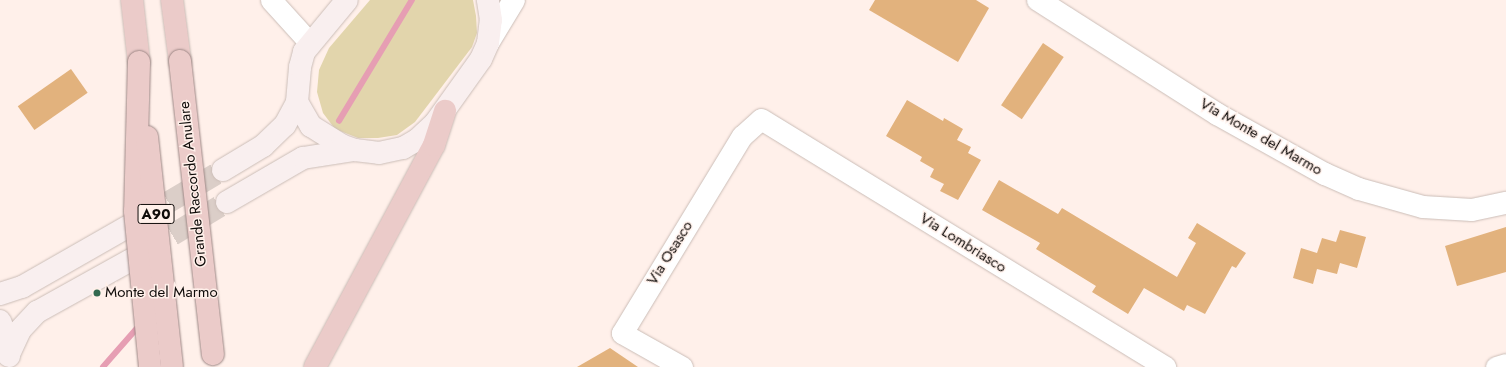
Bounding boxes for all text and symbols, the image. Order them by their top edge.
street label: Via Monte del Marmo [1197,95,1325,179]
street label: Grande Raccordo Anulare [175,100,211,268]
road number: A90 [137,202,175,226]
street label: Via Lombriasco [917,209,1009,277]
street label: Via Osasco [643,218,697,288]
place label: Monte del Marmo [105,284,218,302]
marker: Monte del Marmo [92,288,102,298]

